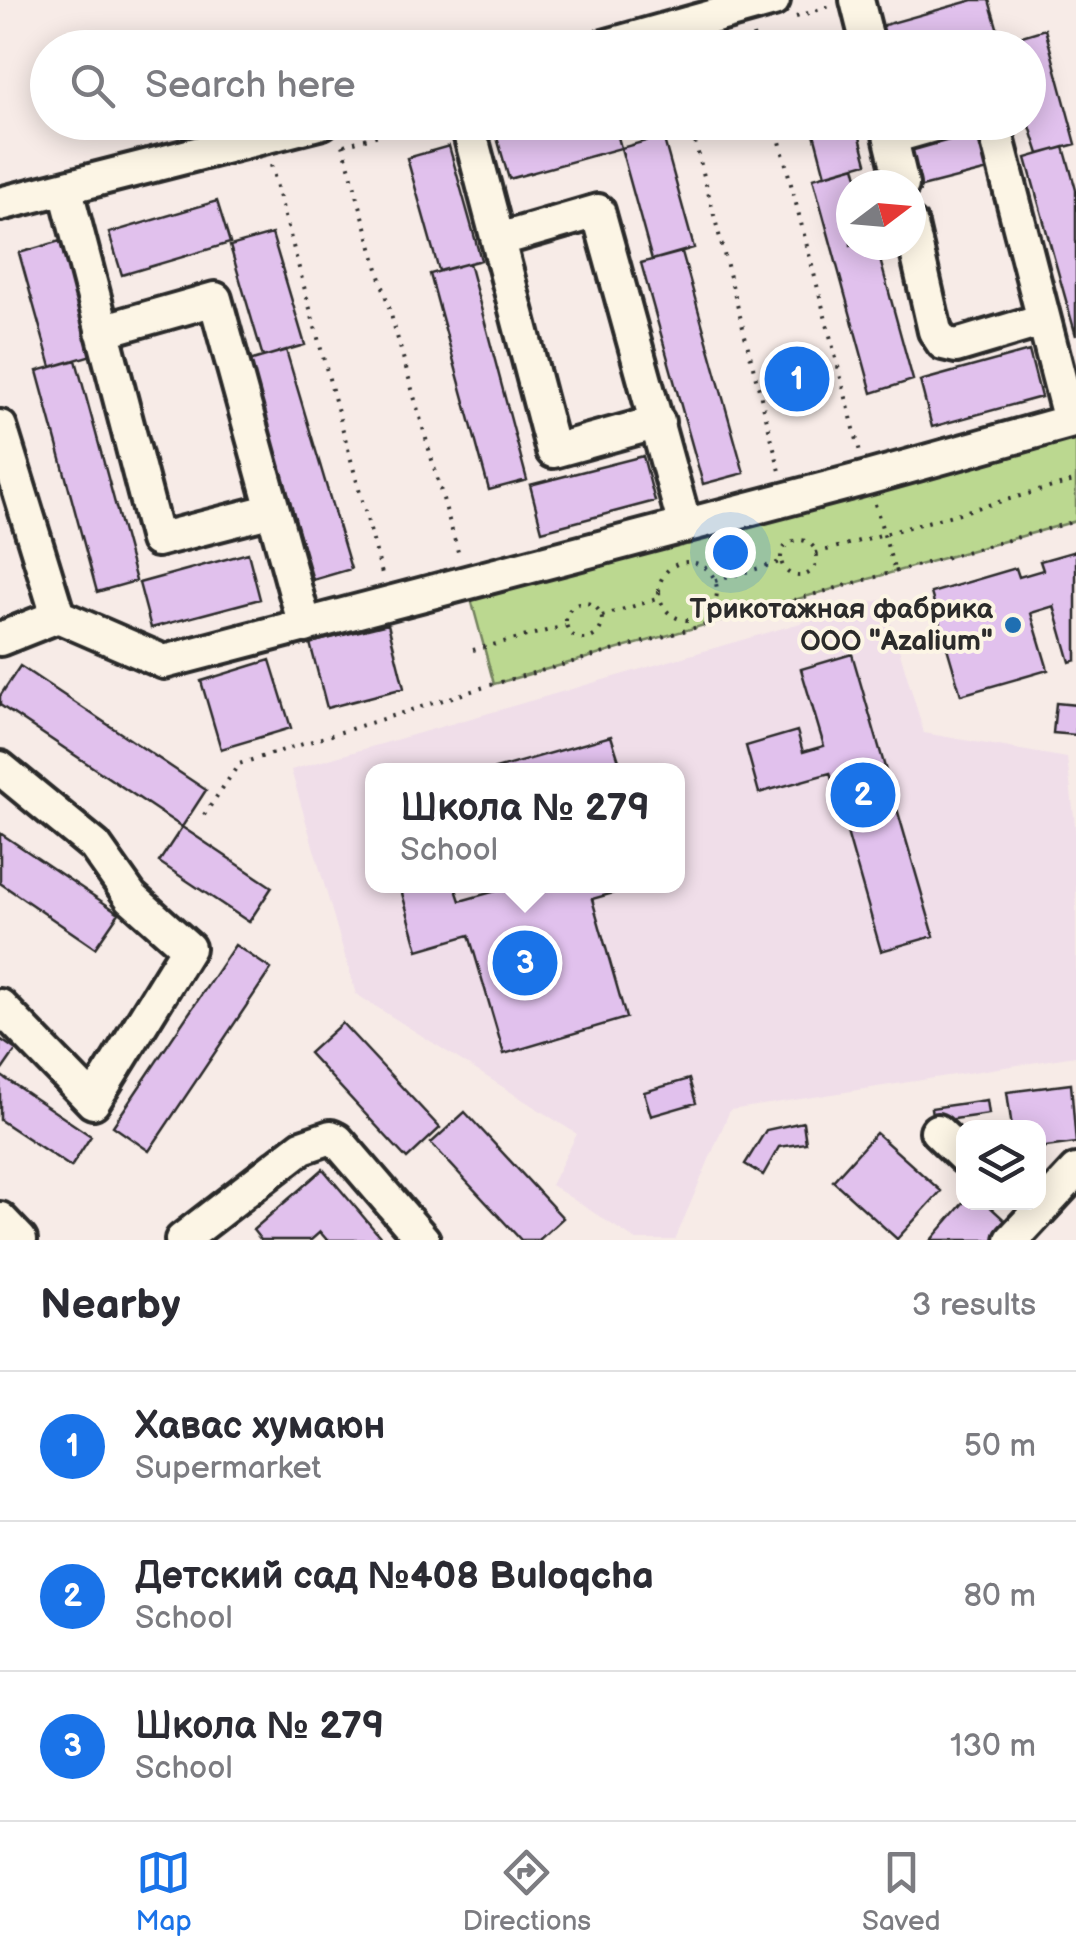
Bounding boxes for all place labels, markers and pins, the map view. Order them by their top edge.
pin: 1 [764,342,830,416]
place label: Трикотажная фабрика ООО "Azalium" [689,593,994,658]
marker: Трикотажная фабрика ООО "Azalium" [1002,614,1024,636]
pin: 2 [830,758,896,832]
pin: 3 [492,926,558,1000]

